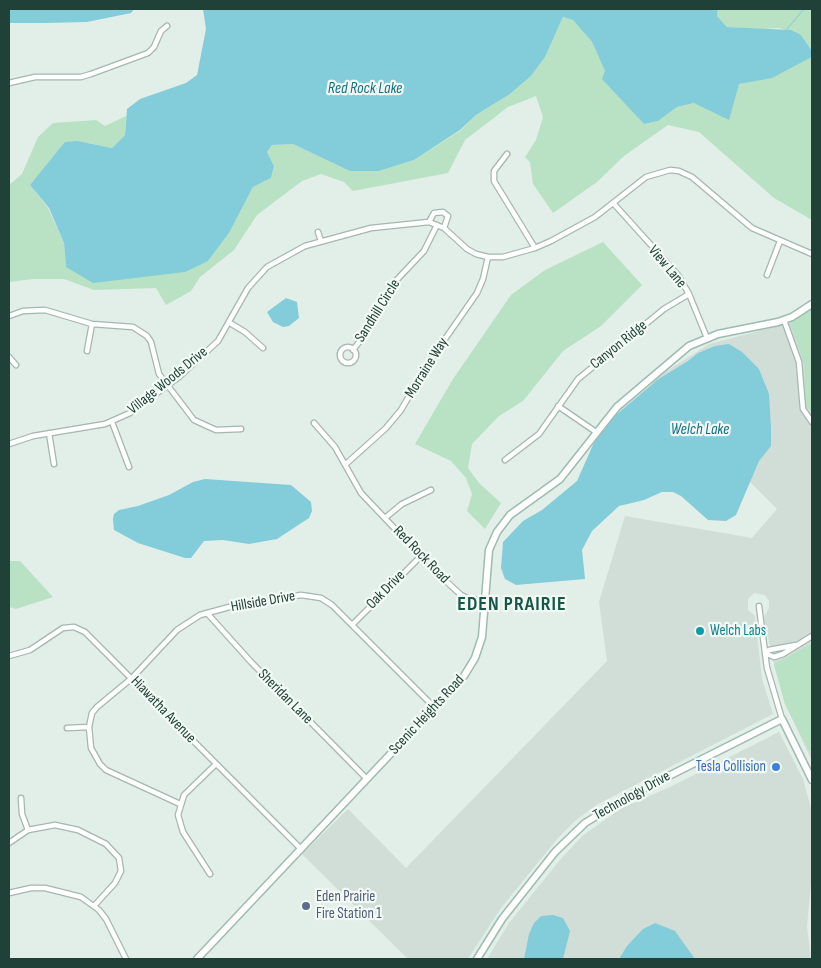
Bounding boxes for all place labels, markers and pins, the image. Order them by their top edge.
place label: Welch Labs [710,622,766,640]
marker: Welch Labs [694,625,706,637]
place label: Tesla Collision [696,758,766,776]
marker: Tesla Collision [770,761,782,773]
place label: Eden Prairie Fire Station 1 [316,888,382,923]
marker: Eden Prairie Fire Station 1 [300,900,312,912]

